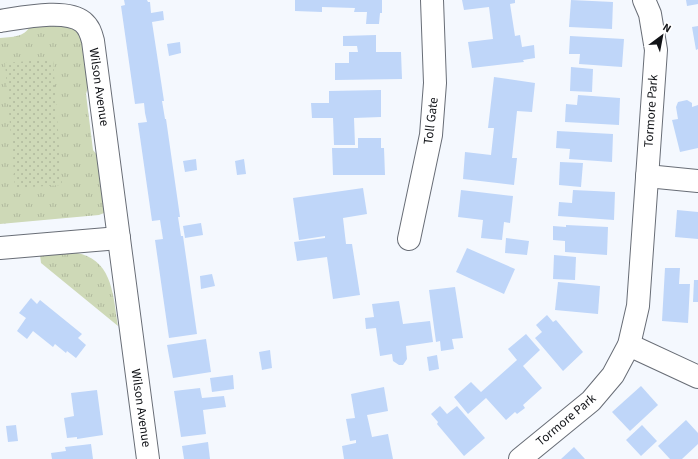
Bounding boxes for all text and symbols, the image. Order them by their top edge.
north arrow [642,16,682,56]
text: N [660,20,674,36]
street label: Wilson Avenue [85,47,113,127]
street label: Tormore Park [639,73,663,148]
street label: Toll Gate [419,96,443,146]
street label: Wilson Avenue [127,368,155,448]
street label: Tormore Park [532,389,600,450]

